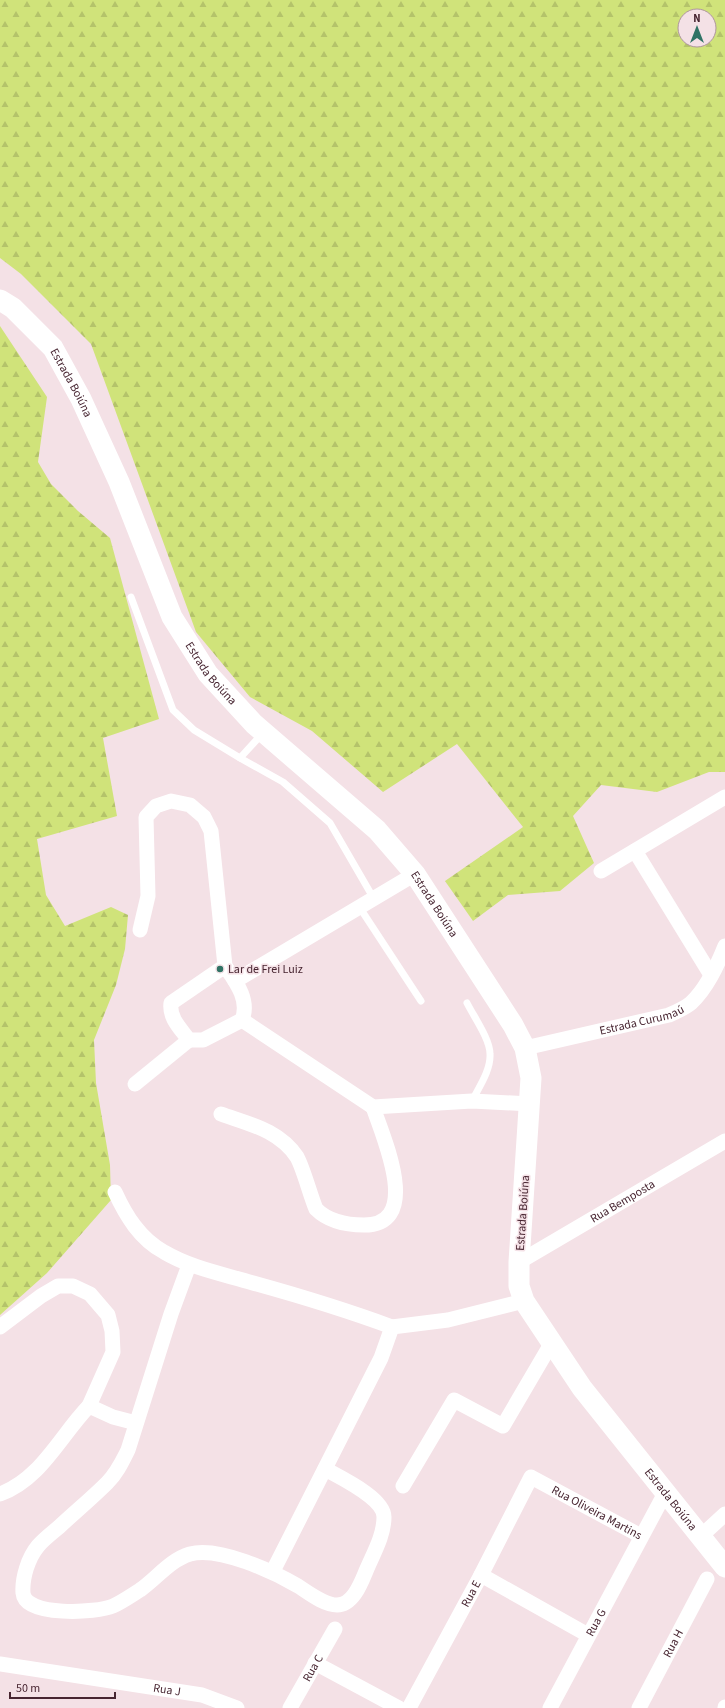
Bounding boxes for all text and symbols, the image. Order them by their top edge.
north arrow [677,8,717,48]
text: N [693,11,701,26]
street label: Estrada Boiúna [46,345,97,420]
street label: Estrada Boiúna [181,638,241,709]
street label: Estrada Boiúna [407,868,462,941]
place label: Lar de Frei Luiz [228,961,303,978]
marker: Lar de Frei Luiz [215,964,225,974]
street label: Estrada Curumaú [598,1001,687,1039]
street label: Estrada Boiúna [512,1175,534,1251]
street label: Rua Bemposta [587,1176,658,1227]
street label: Estrada Boiúna [641,1464,701,1534]
street label: Rua Oliveira Martins [549,1481,645,1544]
street label: Rua E [457,1577,485,1610]
street label: Rua G [581,1606,610,1639]
street label: Rua H [659,1626,687,1661]
street label: Rua C [298,1651,327,1685]
scale bar [10,1674,115,1700]
street label: Rua J [152,1679,182,1700]
text: 50 m [16,1680,40,1697]

